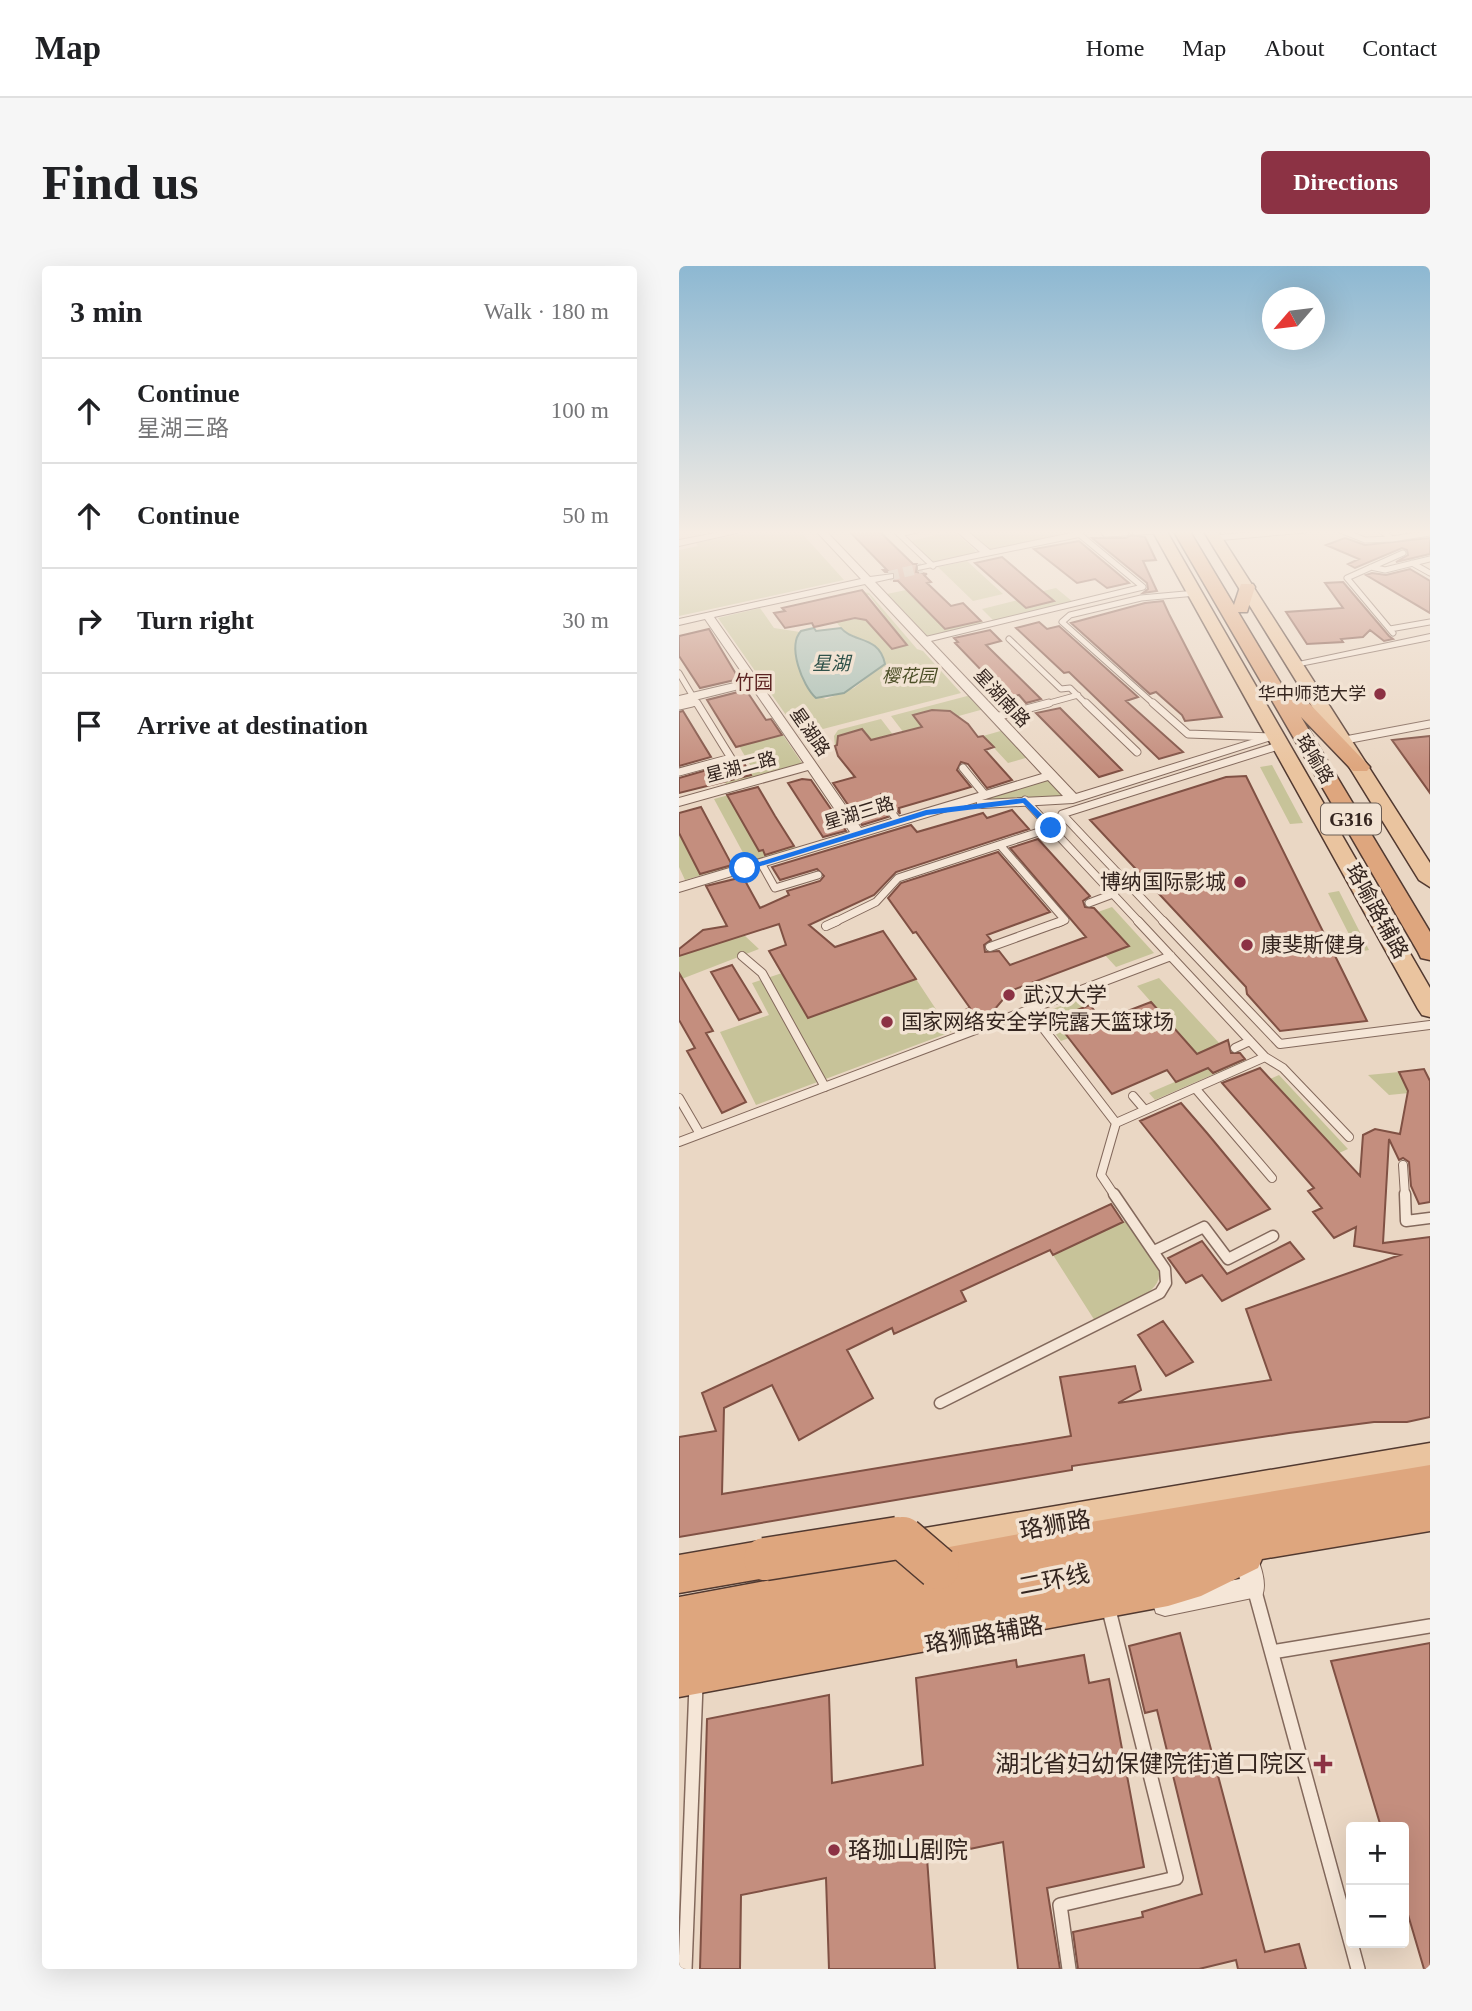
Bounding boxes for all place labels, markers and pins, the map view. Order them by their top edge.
place label: 华中师范大学 [1258,684,1366,704]
marker: 华中师范大学 [1372,686,1388,702]
place label: 博纳国际影城 [1100,870,1226,894]
marker: 博纳国际影城 [1232,874,1248,890]
place label: 康斐斯健身 [1261,933,1366,957]
marker: 康斐斯健身 [1239,937,1255,953]
place label: 武汉大学 [1023,983,1107,1007]
marker: 武汉大学 [1001,987,1017,1003]
place label: 国家网络安全学院露天篮球场 [901,1010,1174,1034]
marker: 国家网络安全学院露天篮球场 [879,1014,895,1030]
place label: 湖北省妇幼保健院街道口院区 [995,1751,1307,1777]
marker: 湖北省妇幼保健院街道口院区 [1313,1754,1333,1774]
place label: 珞珈山剧院 [848,1837,968,1863]
marker: 珞珈山剧院 [826,1842,842,1858]

